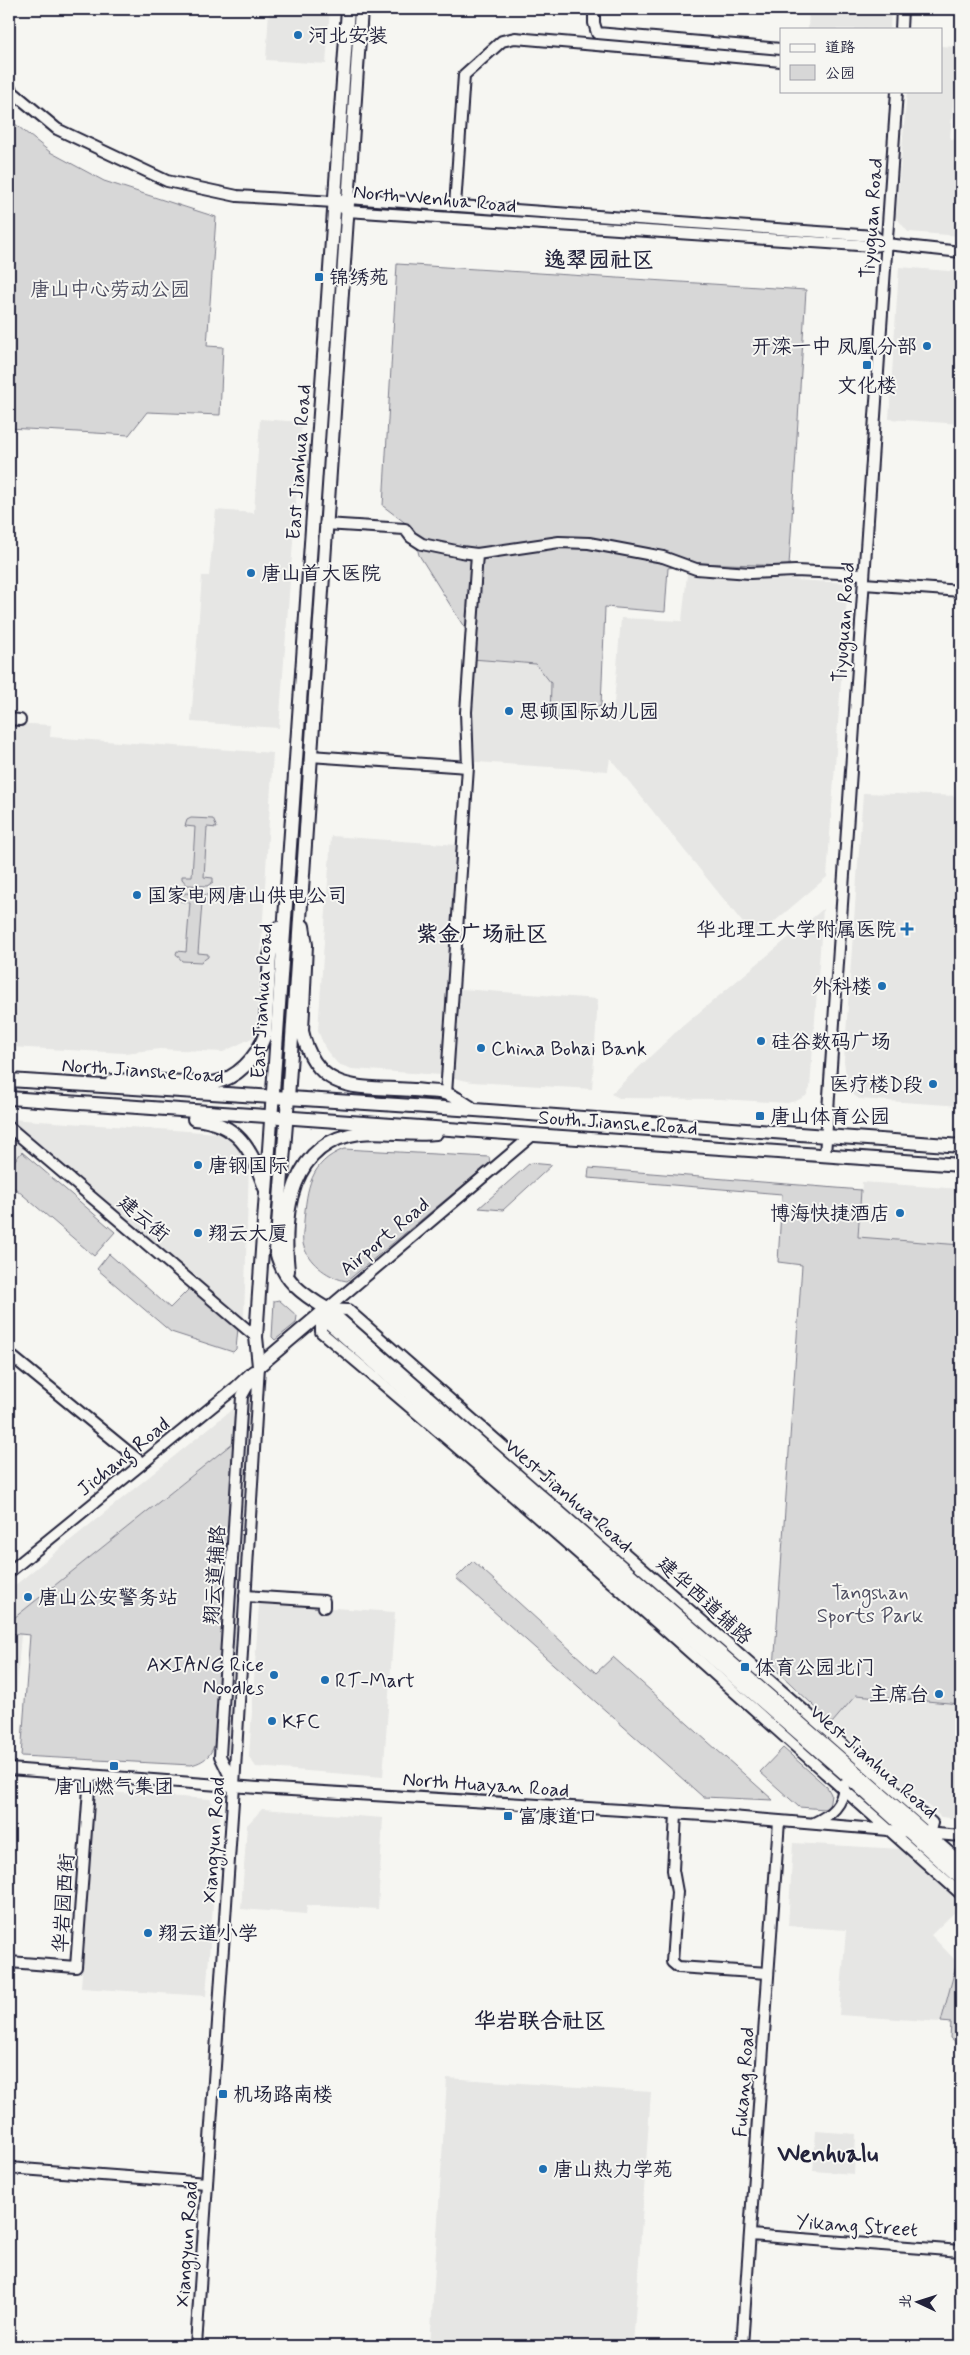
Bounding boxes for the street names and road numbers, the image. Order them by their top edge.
street label: Tiyuguan Road [855,157,891,279]
street label: North Wenhua Road [352,179,518,220]
street label: East Jianhua Road [281,383,318,541]
street label: Tiyuguan Road [827,561,863,683]
street label: East Jianhua Road [245,923,280,1080]
street label: North Jianshe Road [61,1052,225,1091]
street label: South Jianshe Road [537,1104,699,1143]
street label: 建云街 [111,1190,175,1249]
street label: Airport Road [334,1192,436,1283]
street label: Jichang Road [72,1411,177,1504]
street label: West Jianhua Road [498,1433,638,1559]
street label: 翔云道辅路 [199,1523,233,1626]
street label: 建华西道辅路 [650,1551,758,1652]
street label: West Jianhua Road [803,1699,943,1825]
street label: North Huayan Road [402,1766,570,1805]
street label: Xiangyun Road [197,1776,233,1904]
street label: 华岩园西街 [48,1852,81,1954]
street label: Fukang Road [727,2026,762,2138]
street label: Xiangyun Road [170,2180,206,2308]
street label: Yikang Street [795,2209,919,2244]

